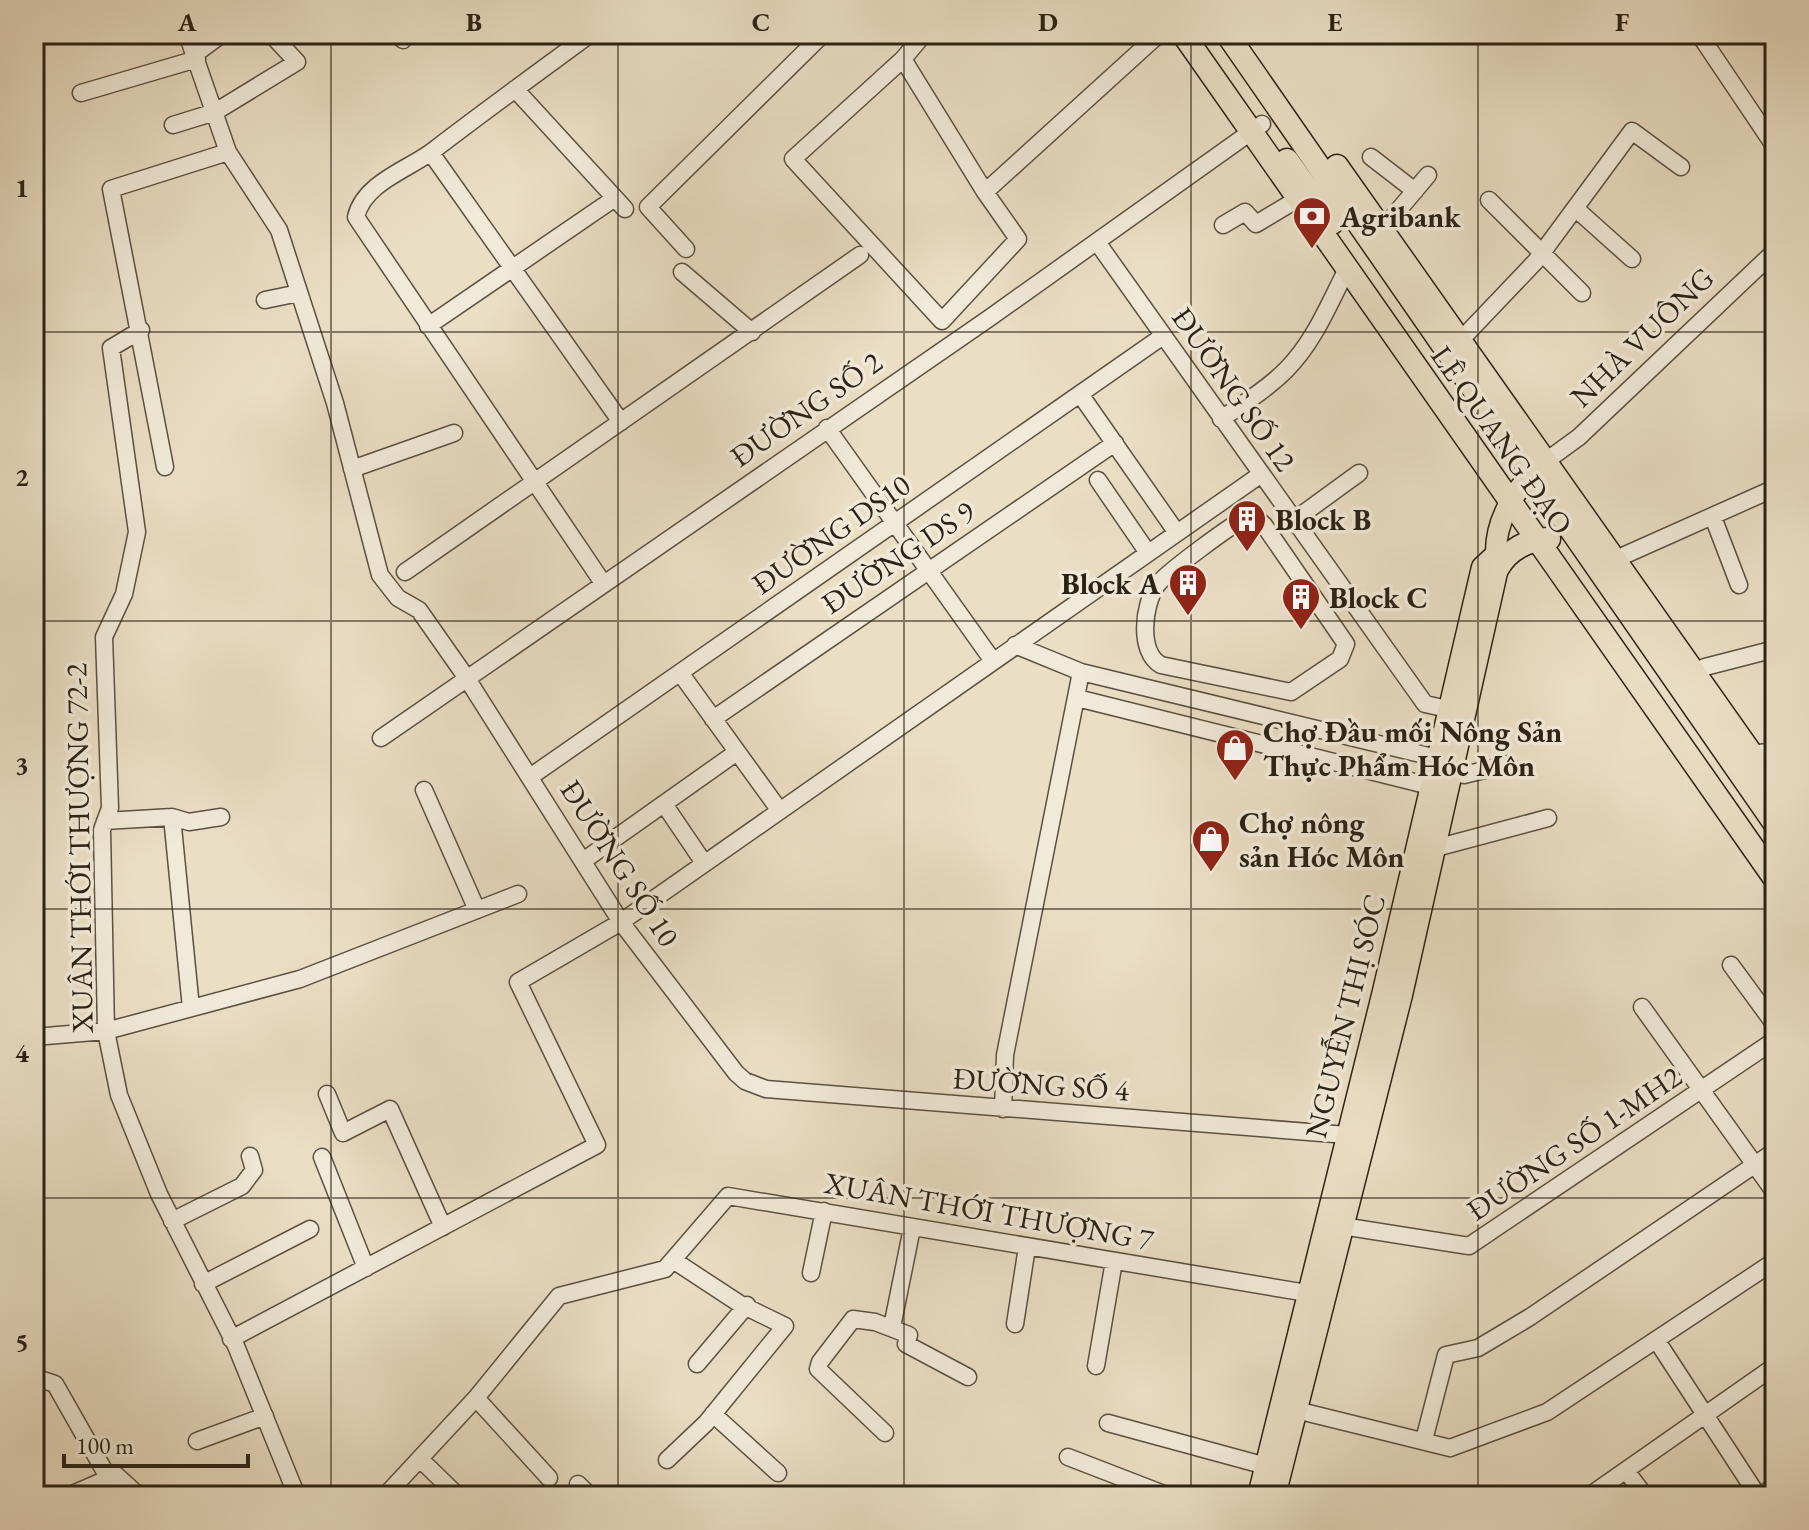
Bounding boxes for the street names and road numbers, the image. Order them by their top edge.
street label: NHÀ VUÔNG [1562,258,1722,416]
street label: ĐƯỜNG SỐ 12 [1163,300,1305,479]
street label: LÊ QUANG ĐẠO [1422,338,1582,542]
street label: ĐƯỜNG SỐ 2 [723,342,890,476]
street label: ĐƯỜNG DS10 [744,465,918,603]
street label: ĐƯỜNG DS 9 [814,492,982,622]
street label: XUÂN THỚI THƯỢNG 72-2 [56,662,102,1034]
street label: ĐƯỜNG SỐ 10 [552,772,688,954]
street label: NGUYỄN THỊ SÓC [1296,890,1394,1142]
street label: ĐƯỜNG SỐ 1-MH2 [1459,1056,1689,1229]
street label: ĐƯỜNG SỐ 4 [952,1058,1131,1110]
street label: XUÂN THỚI THƯỢNG 7 [821,1163,1157,1259]

